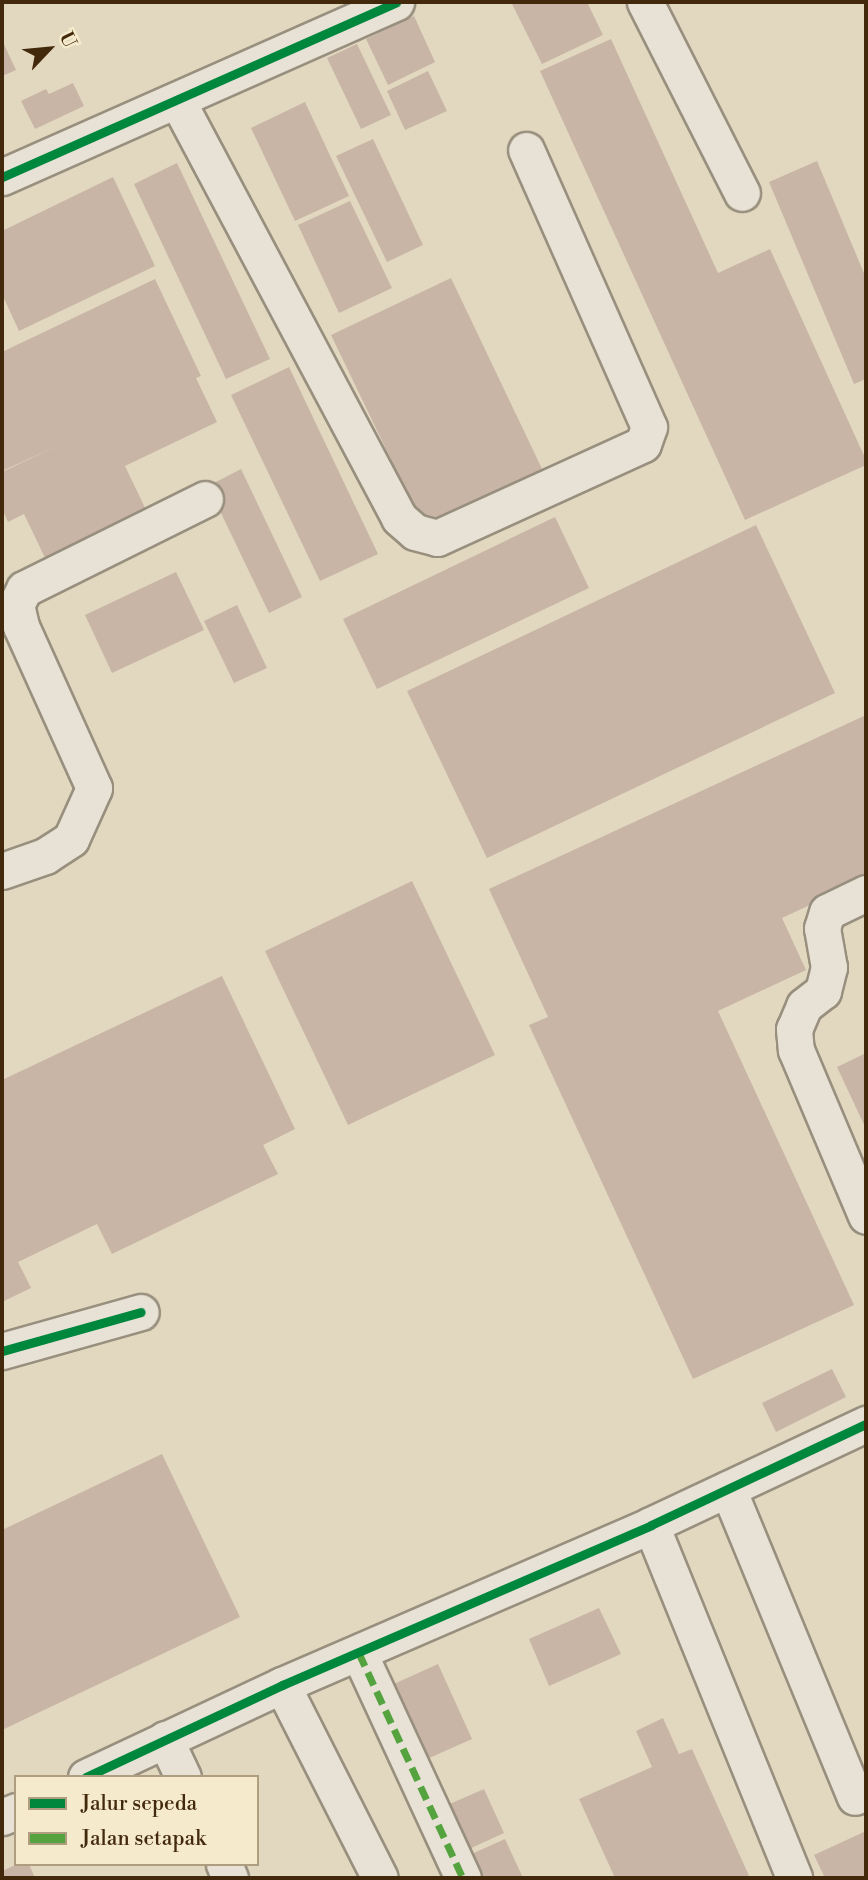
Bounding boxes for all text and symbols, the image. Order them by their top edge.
north arrow [14,14,84,84]
text: U [54,28,82,52]
legend [14,1775,259,1866]
text: Jalur sepeda [81,1791,197,1817]
text: Jalan setapak [81,1826,206,1852]

